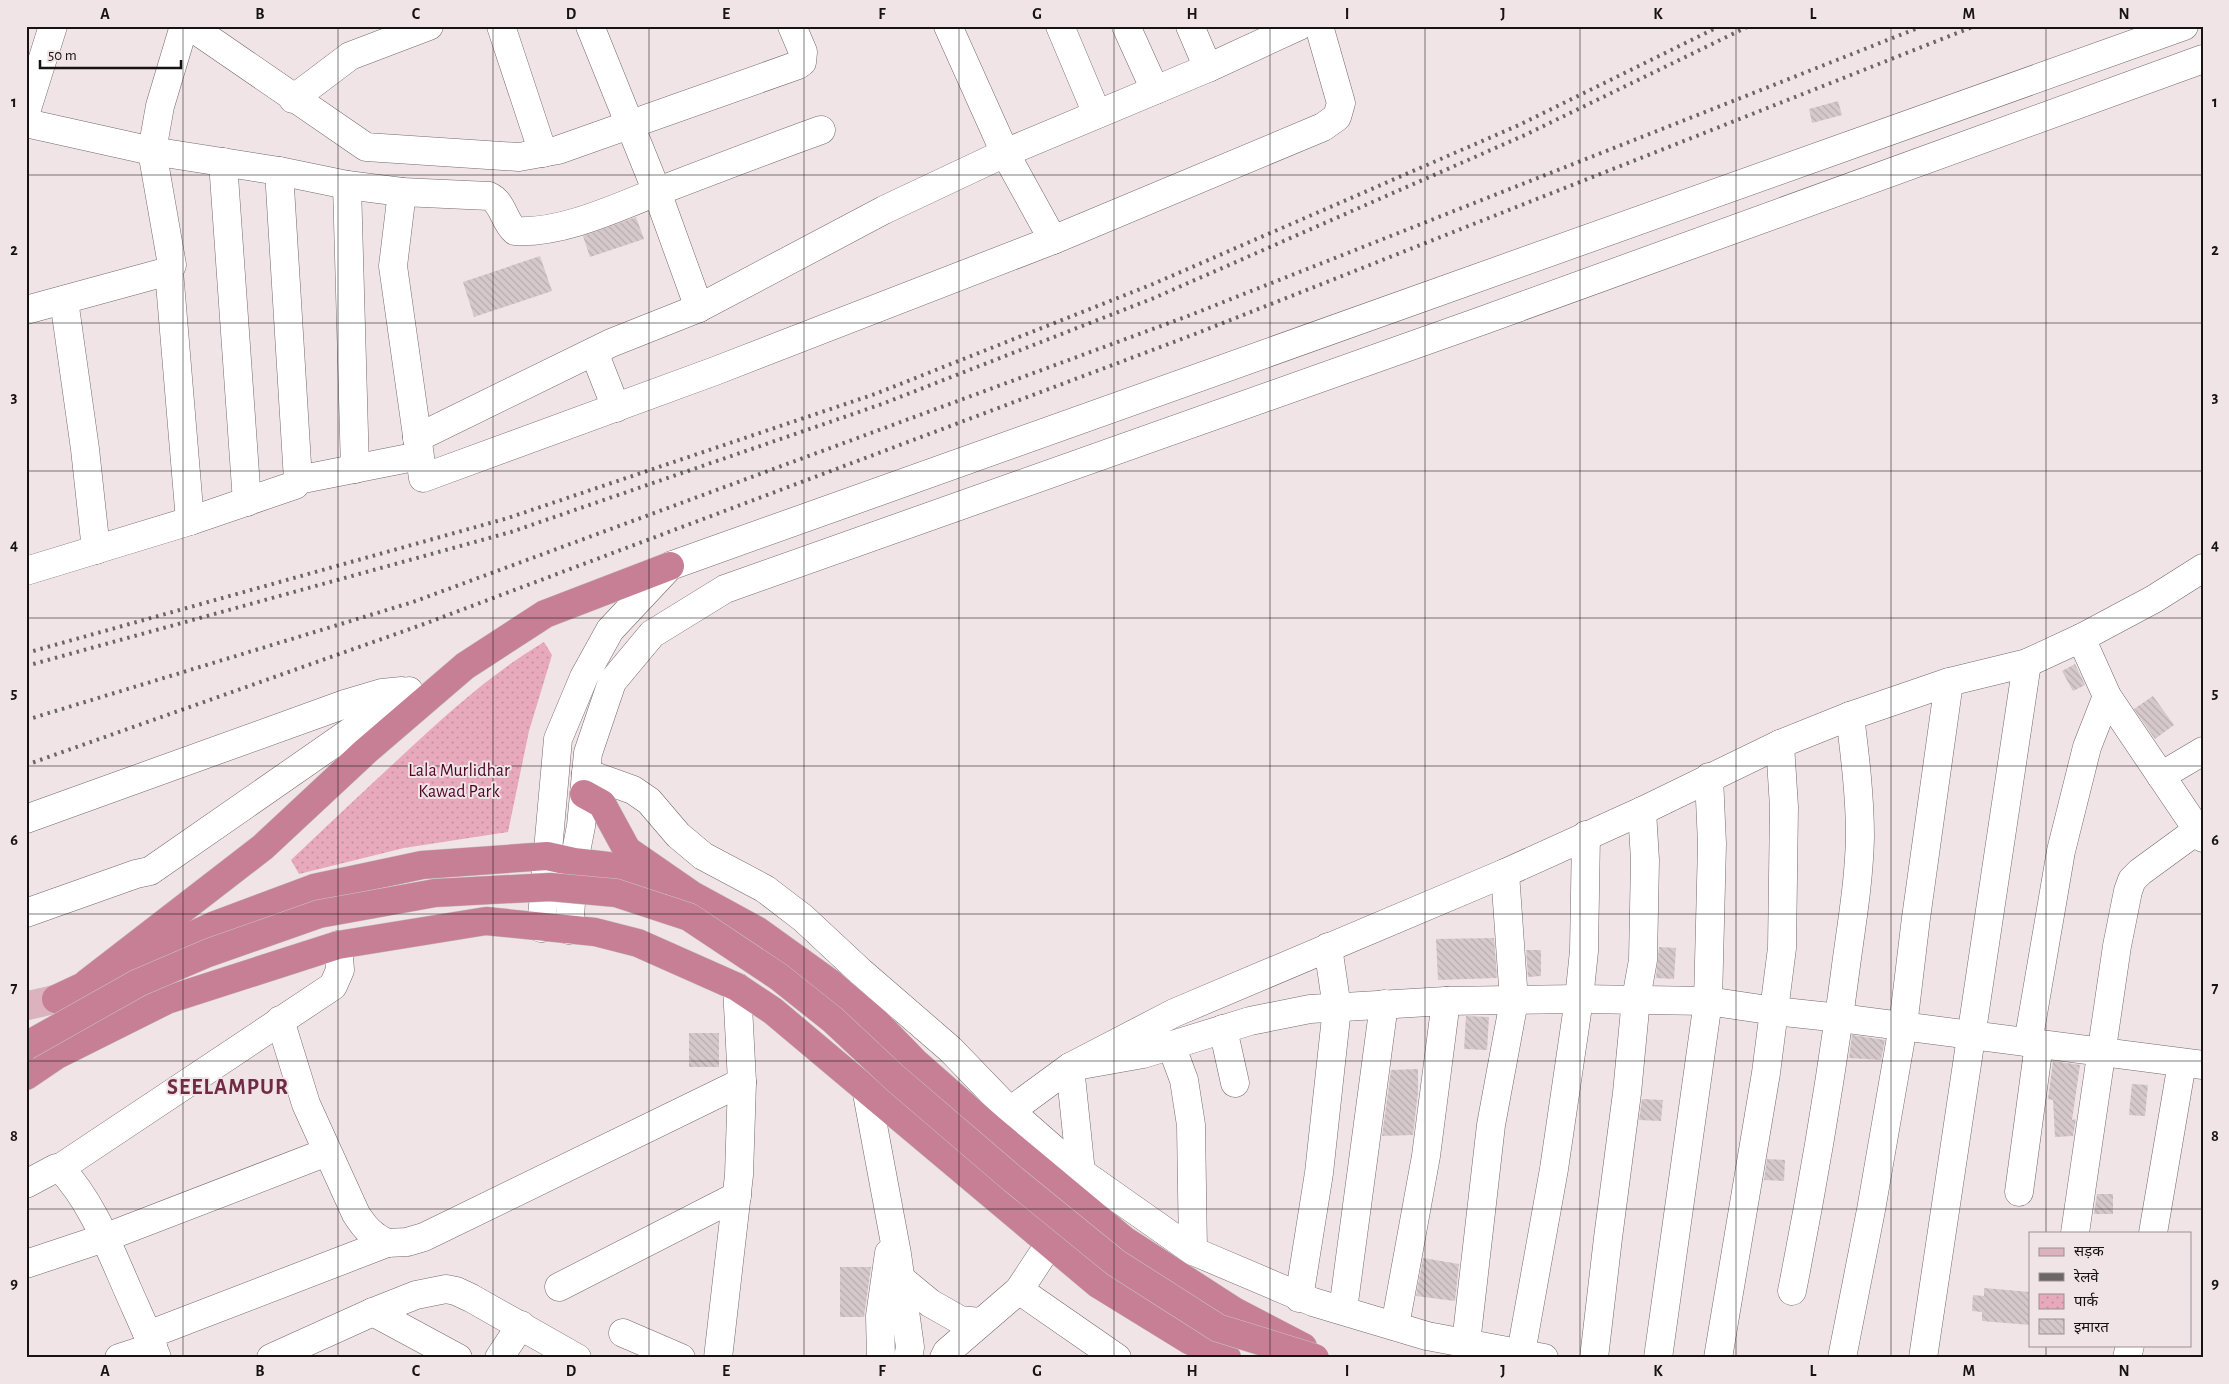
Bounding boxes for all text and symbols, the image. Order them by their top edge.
text: A [100,6,110,22]
text: B [255,6,265,22]
text: C [412,6,421,22]
text: D [566,6,577,22]
text: E [722,6,730,22]
text: F [878,6,886,22]
text: G [1032,6,1042,22]
text: H [1186,6,1198,22]
text: I [1345,6,1349,22]
text: J [1500,6,1506,22]
text: K [1653,6,1663,22]
text: L [1810,6,1817,22]
text: M [1963,6,1975,22]
text: N [2118,6,2130,22]
scale bar [40,38,181,70]
text: 50 m [48,48,77,63]
text: 1 [11,94,17,110]
text: 1 [2212,94,2218,110]
text: 2 [10,242,18,258]
text: 2 [2211,242,2219,258]
text: 3 [11,389,18,405]
text: 3 [2212,389,2219,405]
text: 4 [10,537,18,553]
text: 4 [2211,537,2219,553]
text: 5 [11,685,18,701]
text: 5 [2212,685,2219,701]
park label: Lala Murlidhar Kawad Park [408,762,510,801]
text: 6 [10,832,18,848]
text: 6 [2211,832,2219,848]
text: 7 [11,980,18,996]
text: 7 [2212,980,2219,996]
district label: SEELAMPUR [167,1076,289,1098]
text: 8 [10,1128,18,1144]
text: 8 [2211,1128,2219,1144]
legend [2029,1232,2192,1346]
text: सड़क [2074,1244,2104,1259]
text: रेलवे [2073,1268,2099,1285]
text: 9 [10,1275,18,1291]
text: 9 [2211,1275,2219,1291]
text: पार्क [2074,1292,2098,1309]
text: इमारत [2074,1320,2109,1335]
text: A [100,1363,110,1379]
text: B [255,1363,265,1379]
text: C [412,1363,421,1379]
text: D [566,1363,577,1379]
text: E [722,1363,730,1379]
text: F [878,1363,886,1379]
text: G [1032,1363,1042,1379]
text: H [1186,1363,1198,1379]
text: I [1345,1363,1349,1379]
text: J [1500,1363,1506,1379]
text: K [1653,1363,1663,1379]
text: L [1810,1363,1817,1379]
text: M [1963,1363,1975,1379]
text: N [2118,1363,2130,1379]

